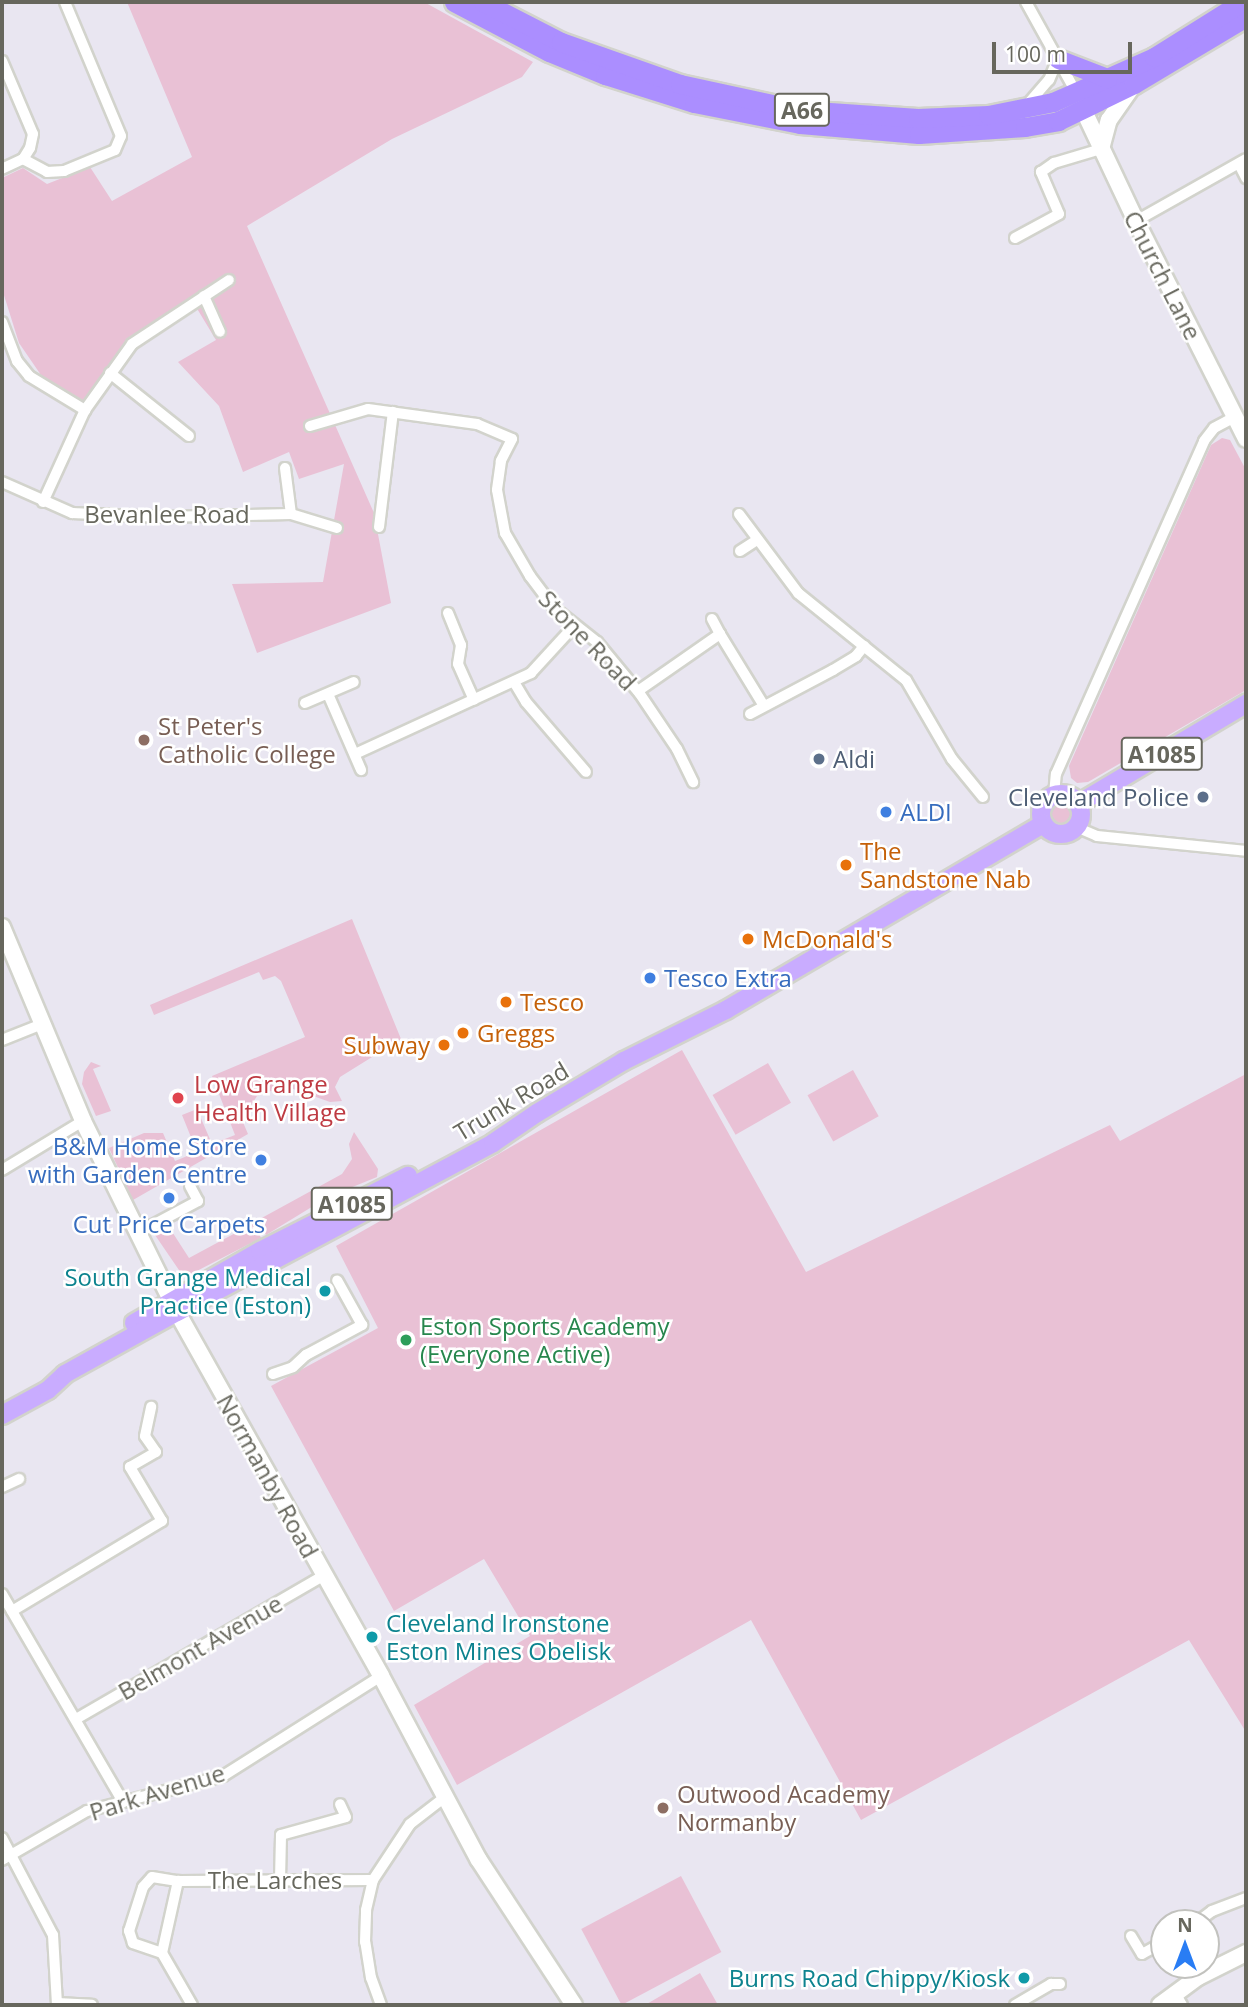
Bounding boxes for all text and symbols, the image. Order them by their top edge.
scale bar [996,28,1136,72]
text: 100 m [1005,40,1066,68]
road number: A66 [772,90,832,130]
street label: Church Lane [1118,206,1208,344]
street label: Bevanlee Road [84,500,250,528]
street label: Stone Road [533,584,643,696]
place label: St Peter's Catholic College [158,712,336,768]
marker: St Peter's Catholic College [136,732,152,748]
road number: A1085 [1120,734,1204,774]
place label: Aldi [833,745,875,773]
marker: Aldi [811,751,827,767]
place label: Cleveland Police [1008,783,1189,811]
marker: Cleveland Police [1195,789,1211,805]
place label: ALDI [900,798,952,826]
marker: ALDI [878,804,894,820]
place label: The Sandstone Nab [860,837,1031,893]
marker: The Sandstone Nab [838,857,854,873]
place label: McDonald's [762,925,892,953]
marker: McDonald's [740,931,756,947]
place label: Tesco Extra [664,964,792,992]
marker: Tesco Extra [642,970,658,986]
place label: Tesco [520,988,584,1016]
marker: Tesco [498,994,514,1010]
place label: Greggs [477,1019,555,1047]
marker: Greggs [455,1025,471,1041]
place label: Subway [343,1031,430,1059]
marker: Subway [436,1037,452,1053]
street label: Trunk Road [448,1056,574,1146]
place label: Low Grange Health Village [194,1070,346,1126]
marker: Low Grange Health Village [168,1088,188,1108]
place label: B&M Home Store with Garden Centre [28,1132,247,1188]
marker: B&M Home Store with Garden Centre [253,1152,269,1168]
road number: A1085 [310,1184,394,1224]
marker: Cut Price Carpets [161,1190,177,1206]
place label: Cut Price Carpets [73,1210,265,1238]
place label: South Grange Medical Practice (Eston) [64,1263,311,1319]
marker: South Grange Medical Practice (Eston) [317,1283,333,1299]
place label: Eston Sports Academy (Everyone Active) [420,1312,669,1368]
marker: Eston Sports Academy (Everyone Active) [398,1332,414,1348]
street label: Normanby Road [211,1389,325,1563]
street label: Belmont Avenue [113,1588,287,1706]
place label: Cleveland Ironstone Eston Mines Obelisk [386,1609,611,1665]
marker: Cleveland Ironstone Eston Mines Obelisk [364,1629,380,1645]
street label: Park Avenue [86,1758,228,1826]
place label: Outwood Academy Normanby [677,1780,890,1836]
marker: Outwood Academy Normanby [655,1800,671,1816]
street label: The Larches [208,1866,342,1894]
north arrow [1150,1909,1220,1979]
text: N [1177,1912,1193,1938]
place label: Burns Road Chippy/Kiosk [729,1964,1010,1992]
marker: Burns Road Chippy/Kiosk [1016,1970,1032,1986]

